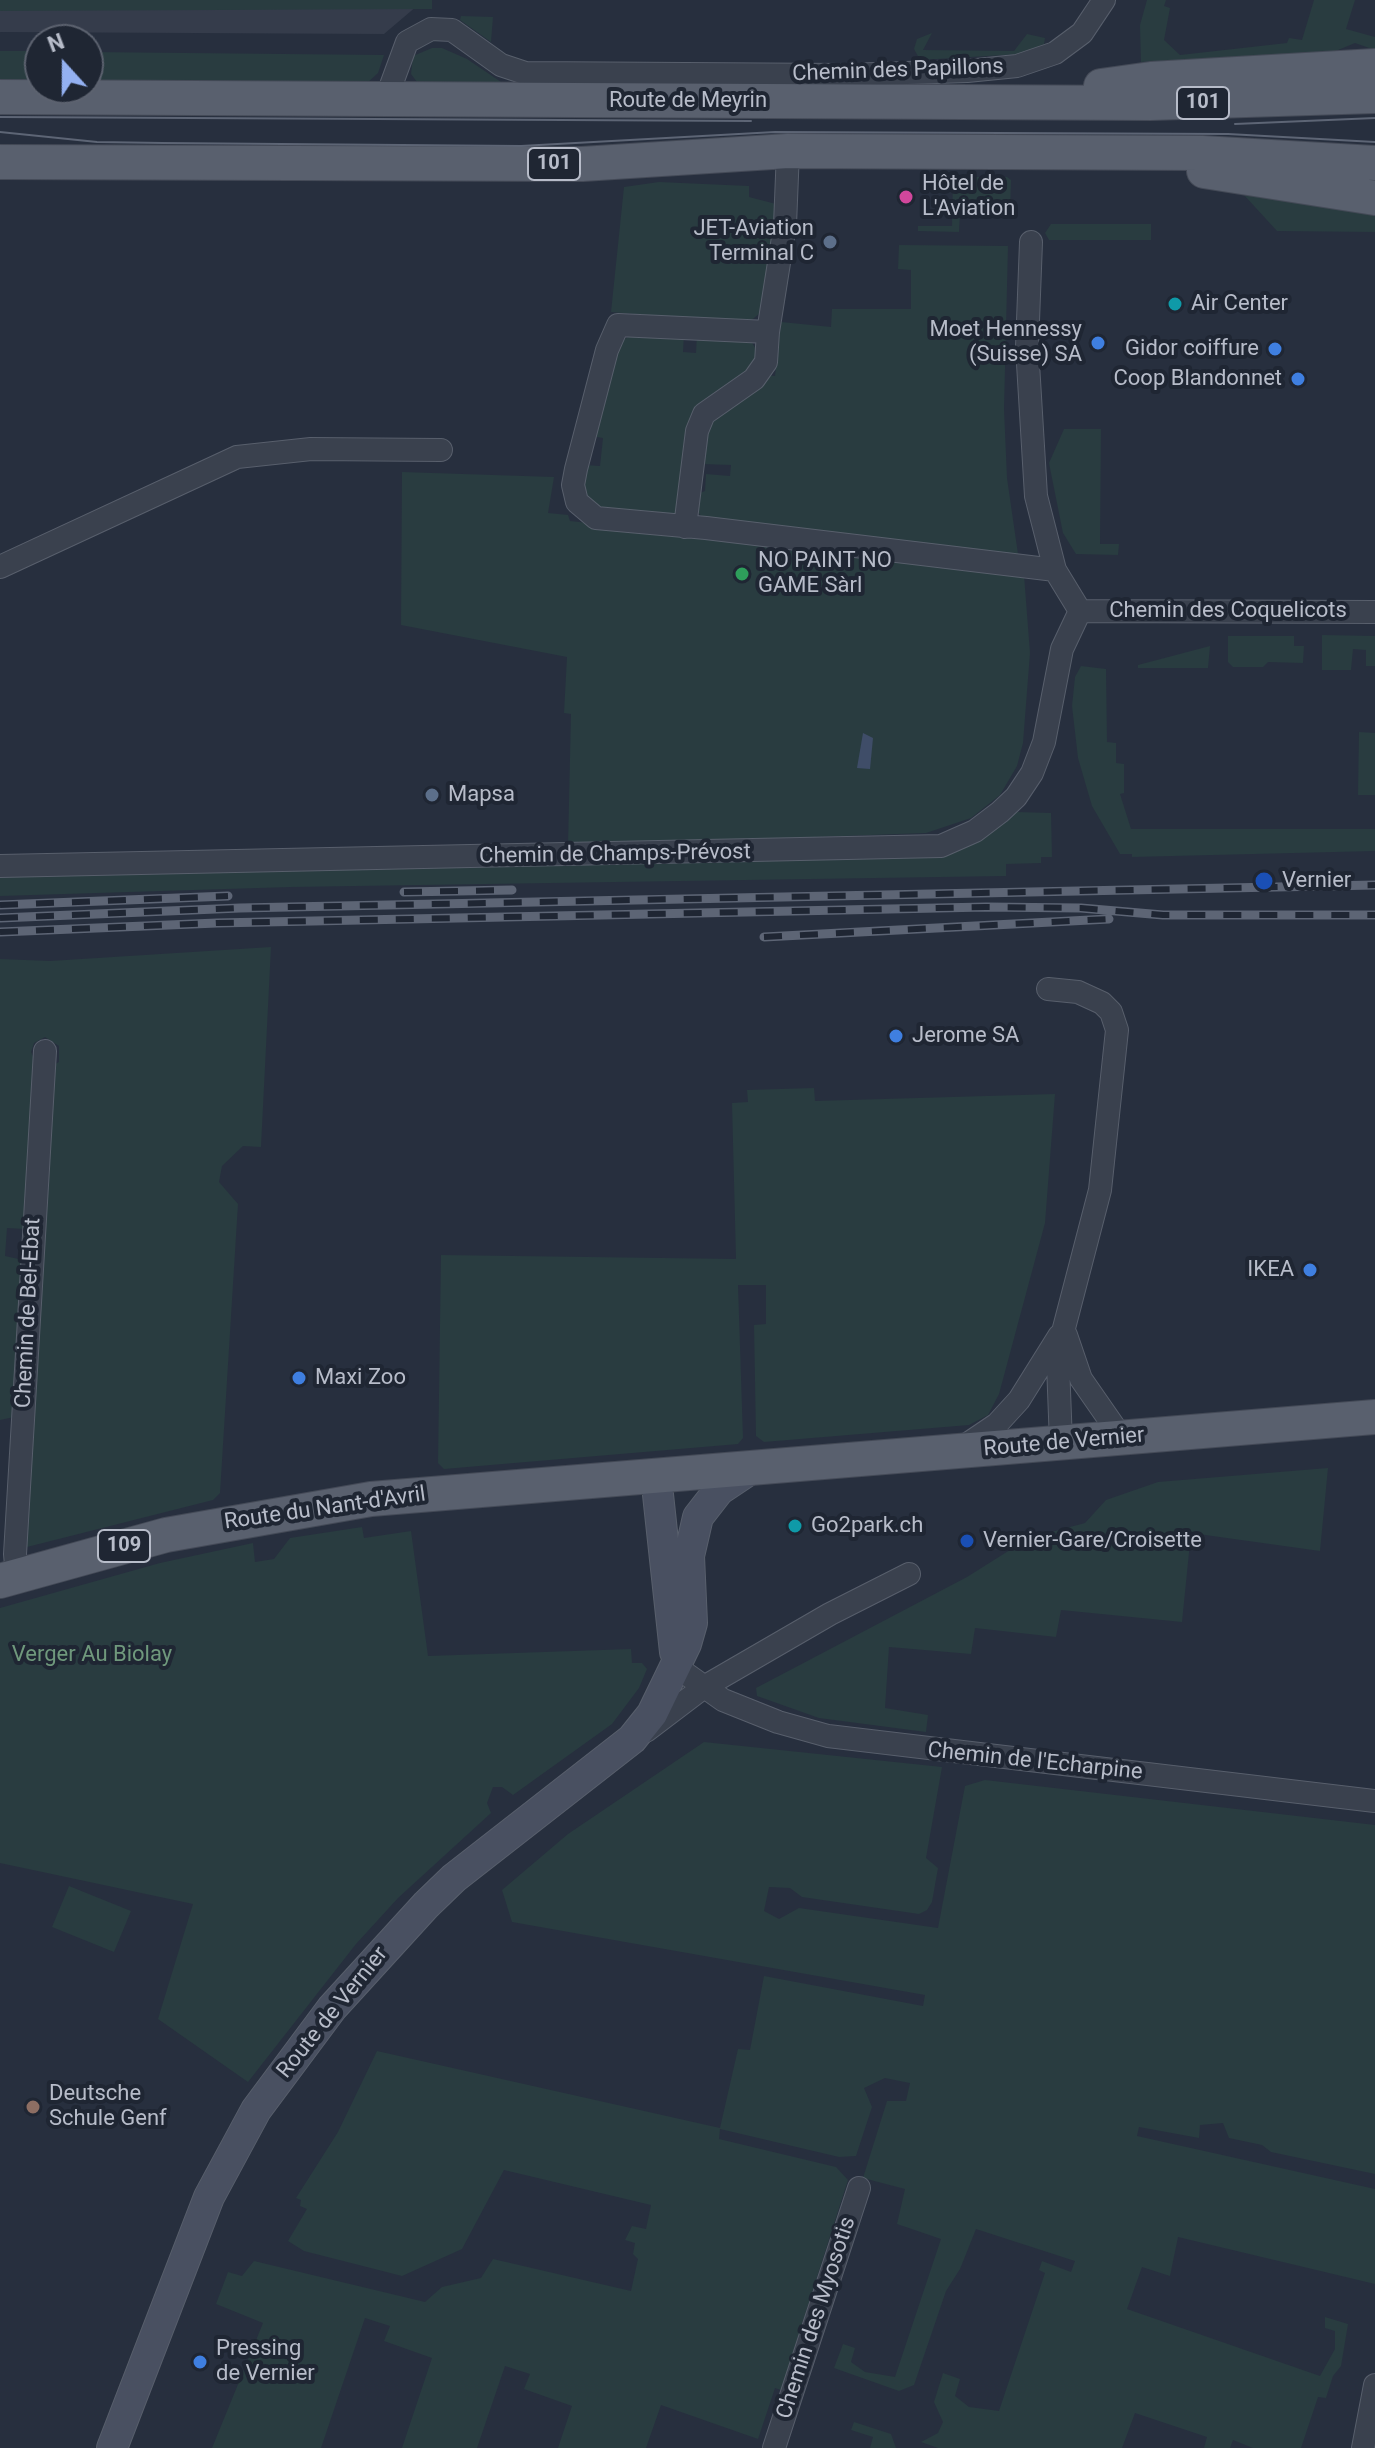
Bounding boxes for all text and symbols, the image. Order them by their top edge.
north arrow [24,24,104,104]
text: N [44,29,68,57]
street label: Chemin des Papillons [792,54,1004,88]
road number: 101 [1177,87,1229,119]
street label: Route de Meyrin [609,88,767,114]
road number: 101 [528,148,580,180]
place label: Hôtel de L'Aviation [922,171,1015,222]
marker: Hôtel de L'Aviation [897,188,915,206]
place label: JET-Aviation Terminal C [693,216,814,268]
marker: JET-Aviation Terminal C [821,233,839,251]
place label: Air Center [1191,291,1288,317]
marker: Air Center [1166,295,1184,313]
place label: Moet Hennessy (Suisse) SA [929,317,1082,368]
marker: Moet Hennessy (Suisse) SA [1089,334,1107,352]
place label: Gidor coiffure [1125,336,1259,362]
marker: Gidor coiffure [1266,340,1284,358]
place label: Coop Blandonnet [1113,366,1282,392]
marker: Coop Blandonnet [1289,370,1307,388]
place label: NO PAINT NO GAME Sàrl [758,548,892,600]
marker: NO PAINT NO GAME Sàrl [733,565,751,583]
street label: Chemin des Coquelicots [1109,598,1347,624]
place label: Mapsa [448,782,515,808]
marker: Mapsa [423,786,441,804]
street label: Chemin de Champs-Prévost [479,839,751,871]
place label: Vernier [1282,868,1351,894]
marker: Vernier [1253,870,1275,892]
place label: Jerome SA [912,1023,1019,1049]
marker: Jerome SA [887,1027,905,1045]
street label: Chemin de Bel-Ebat [11,1217,47,1409]
place label: IKEA [1247,1257,1294,1283]
marker: IKEA [1301,1261,1319,1279]
place label: Maxi Zoo [315,1365,406,1391]
marker: Maxi Zoo [290,1369,308,1387]
street label: Route de Vernier [982,1423,1146,1463]
street label: Route du Nant-d'Avril [223,1482,427,1536]
place label: Go2park.ch [811,1513,923,1539]
marker: Go2park.ch [786,1517,804,1535]
place label: Vernier-Gare/Croisette [983,1528,1202,1554]
road number: 109 [98,1530,150,1562]
marker: Vernier-Gare/Croisette [958,1532,976,1550]
park label: Verger Au Biolay [12,1642,172,1668]
street label: Chemin de l'Echarpine [926,1738,1144,1786]
street label: Route de Vernier [272,1942,394,2084]
place label: Deutsche Schule Genf [49,2081,167,2132]
marker: Deutsche Schule Genf [24,2098,42,2116]
street label: Chemin des Myosotis [772,2214,862,2422]
place label: Pressing de Vernier [216,2336,315,2388]
marker: Pressing de Vernier [191,2353,209,2371]

